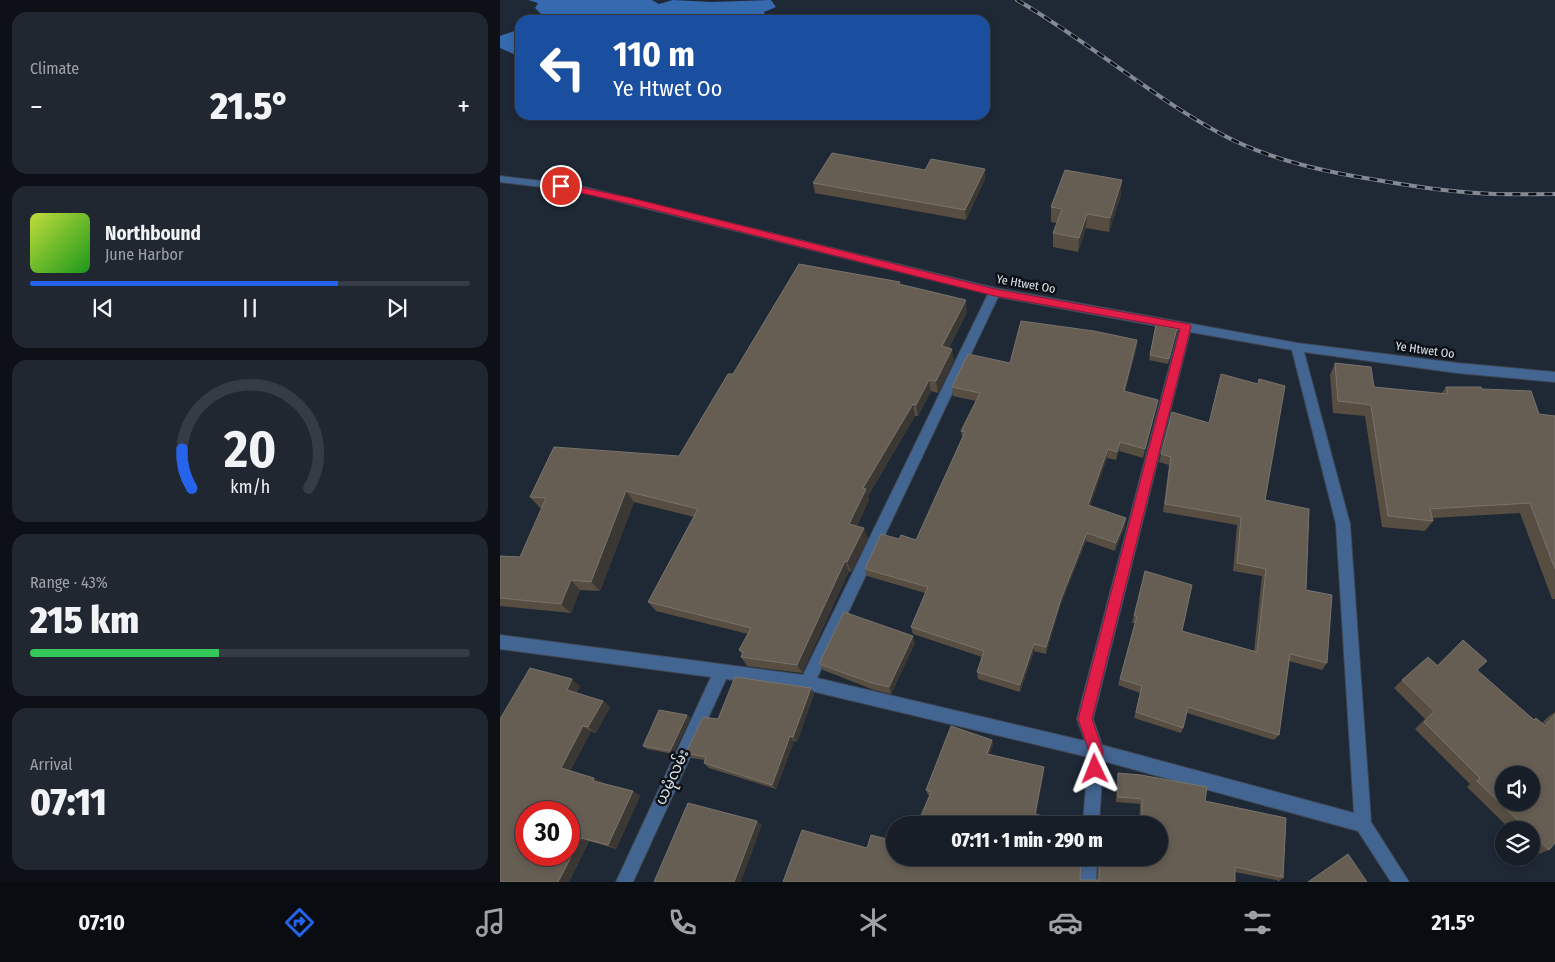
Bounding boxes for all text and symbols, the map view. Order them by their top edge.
text: 110 m [613,33,695,75]
icon: left [530,35,595,100]
text: Climate [30,59,79,78]
text: Ye Htwet Oo [613,75,722,102]
text: 21.5° [210,83,290,129]
text: − [30,90,43,123]
text: + [457,90,470,123]
pin [540,165,582,207]
icon: arrive [547,172,575,200]
text: Northbound [105,222,201,245]
text: June Harbor [105,245,183,264]
street label: Ye Htwet Oo [995,272,1057,296]
icon: previous [89,294,117,322]
icon: pause [236,294,264,322]
icon: next [383,294,411,322]
street label: Ye Htwet Oo [1395,339,1455,361]
text: 20 [223,418,276,481]
text: km/h [230,476,270,498]
text: Range · 43% [30,573,108,592]
text: 215 km [30,597,139,643]
position arrow [1068,742,1120,794]
street label: ယမုံလမ်း [650,746,695,809]
text: Arrival [30,755,72,774]
map controls [1495,766,1540,866]
button: sound [1495,766,1540,811]
text: 07:11 [30,779,107,825]
speed limit sign: 30 [515,801,580,866]
button: layers [1495,821,1540,866]
text: 07:11 · 1 min · 290 m [951,829,1103,852]
icon: directions [282,905,317,940]
icon: music [473,905,508,940]
icon: phone [665,905,700,940]
icon: climate [856,905,891,940]
icon: car [1048,905,1083,940]
icon: filters [1240,905,1275,940]
text: 07:10 [78,909,125,936]
text: 21.5° [1431,909,1477,936]

